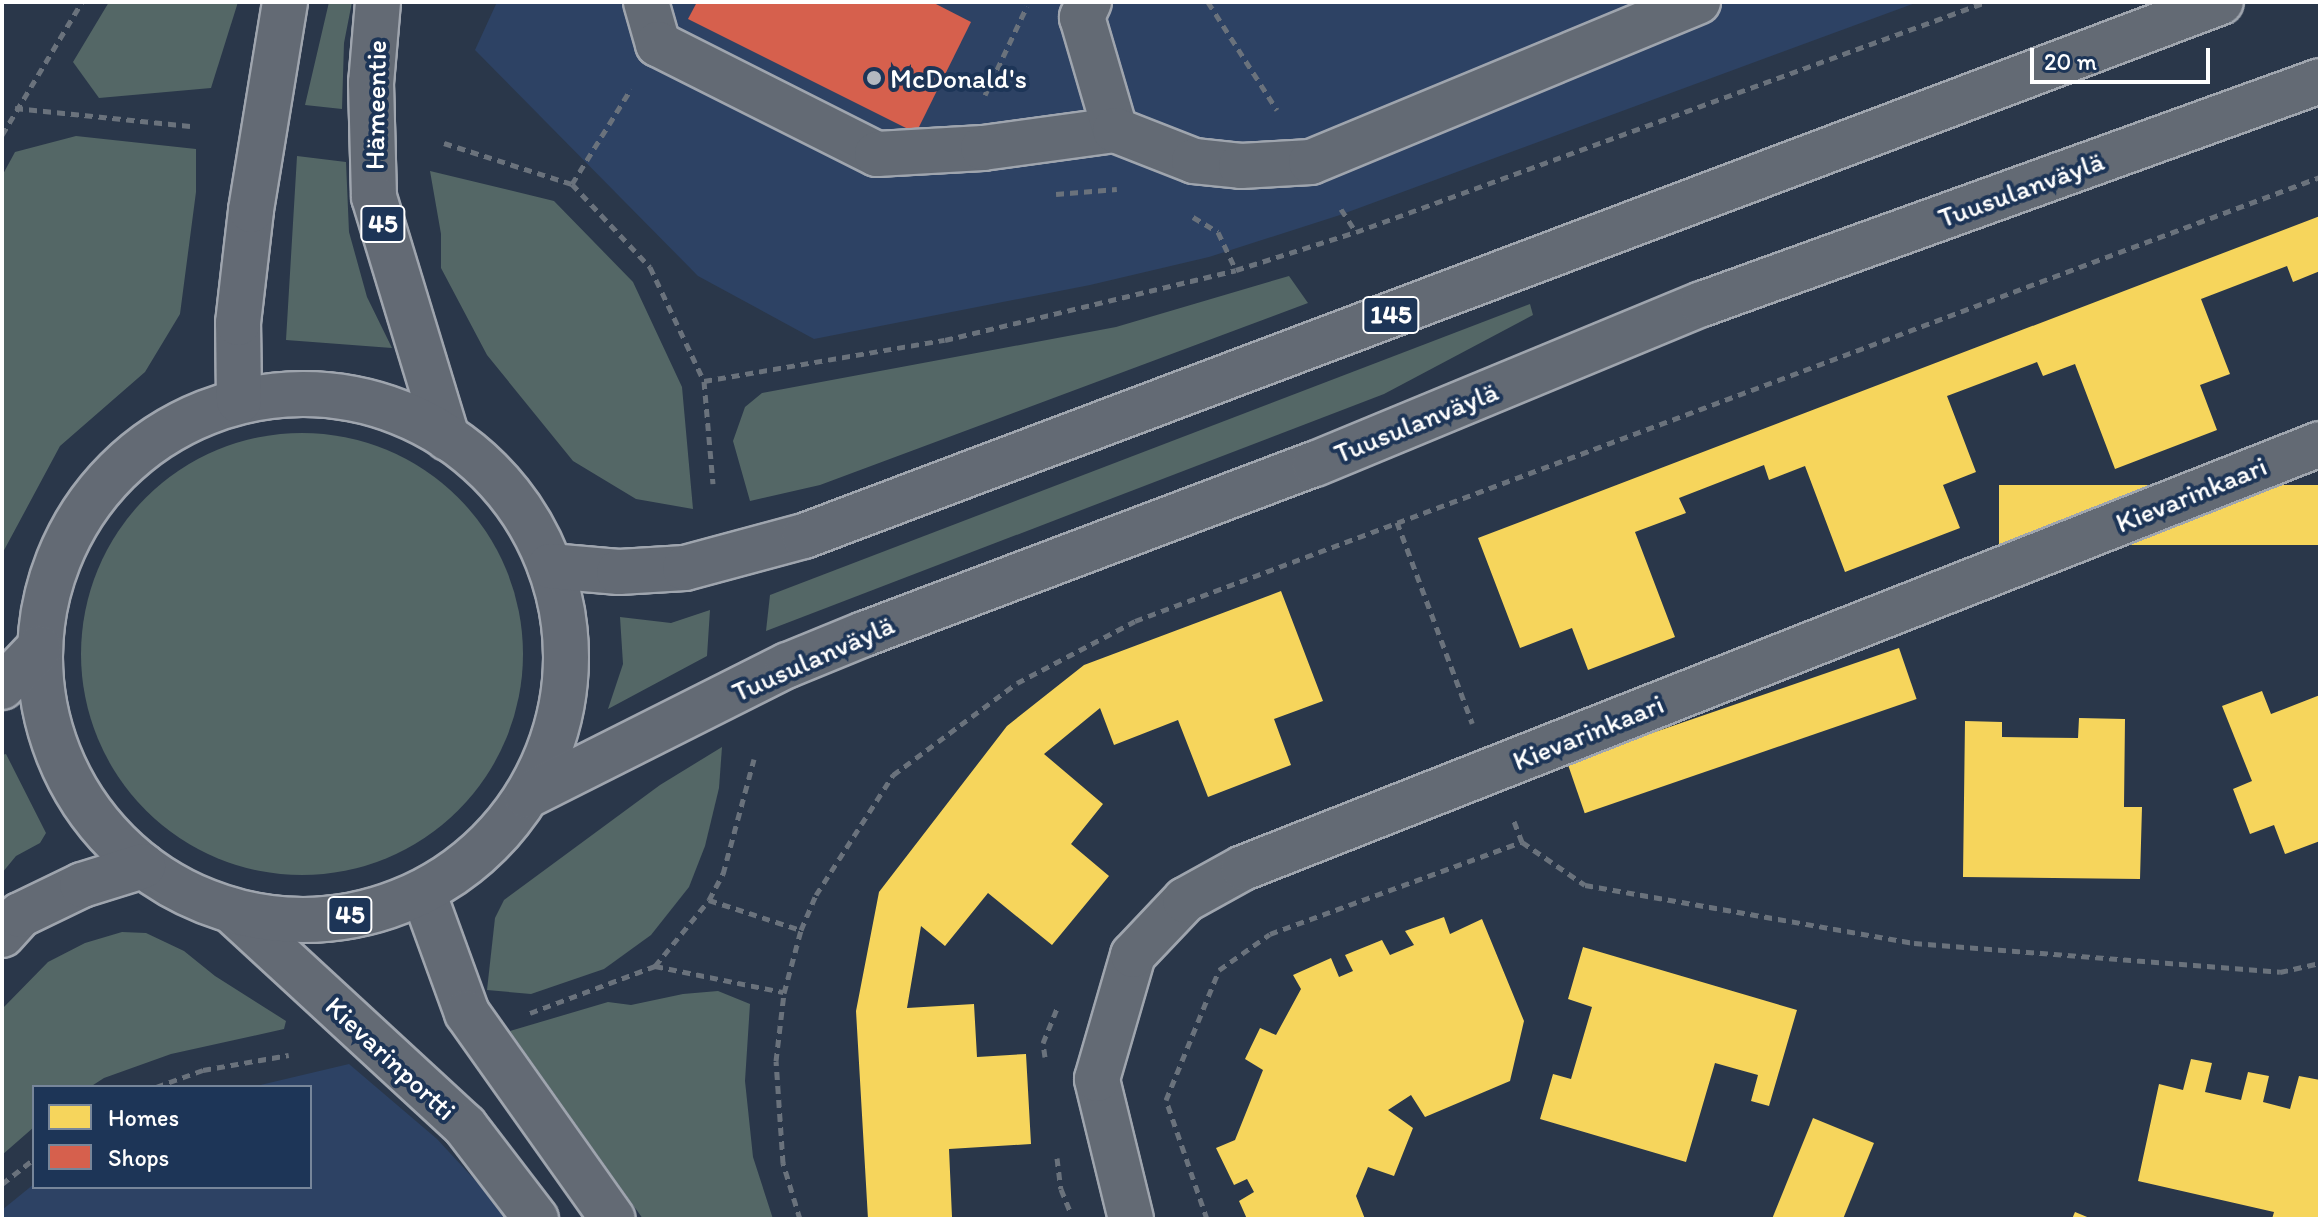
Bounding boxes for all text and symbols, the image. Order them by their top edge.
scale bar [2034,32,2214,82]
street label: Hämeentie [357,40,393,170]
text: 20 m [2044,47,2097,76]
place label: McDonald's [890,61,1027,95]
marker: McDonald's [865,69,883,87]
street label: Tuusulanväylä [1934,143,2108,235]
road number: 45 [359,202,407,246]
road number: 145 [1361,293,1421,337]
street label: Tuusulanväylä [1329,374,1503,470]
street label: Kievarinkaari [2111,448,2271,540]
street label: Tuusulanväylä [727,607,899,709]
street label: Kievarinkaari [1508,686,1668,778]
road number: 45 [326,893,374,937]
street label: Kievarinportti [319,989,463,1127]
legend [32,1085,312,1189]
text: Homes [108,1103,179,1132]
text: Shops [108,1143,169,1172]

